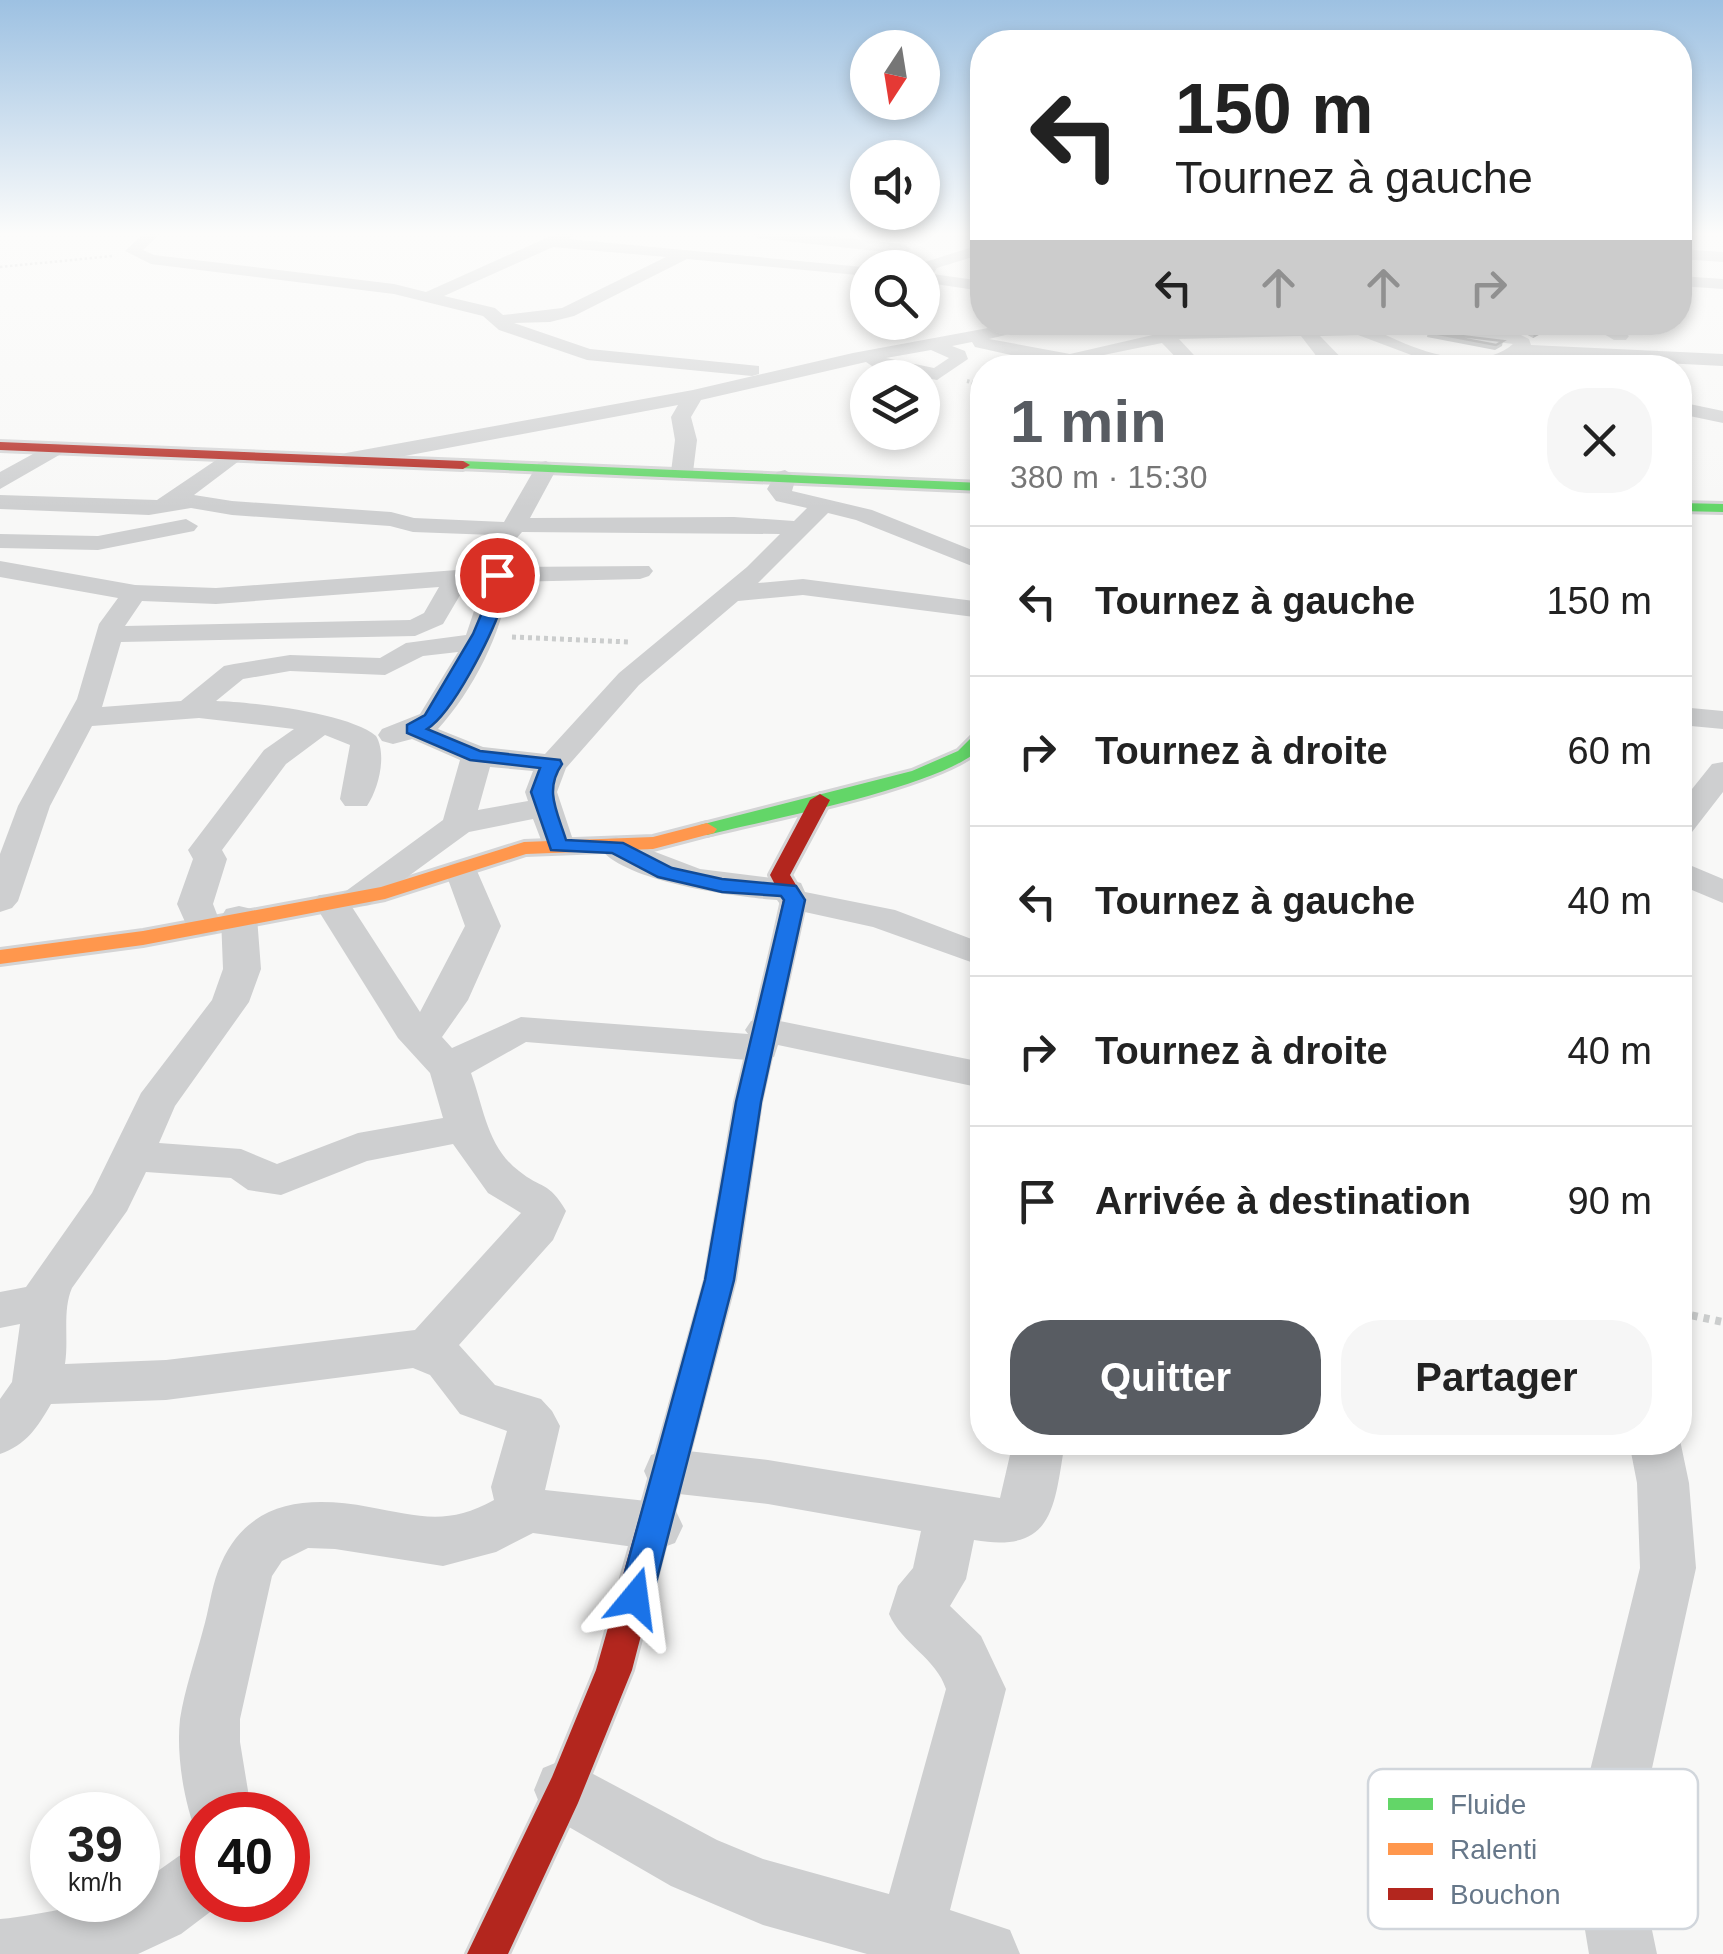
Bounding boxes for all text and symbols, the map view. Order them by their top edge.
north arrow [850,30,940,120]
map controls [850,30,940,450]
icon: left [1010,70,1140,200]
text: 150 m [1175,70,1373,148]
button: sound [850,140,940,230]
text: Tournez à gauche [1175,152,1533,203]
button: search [850,250,940,340]
icon: left [1146,260,1201,315]
icon: ahead [1251,260,1306,315]
icon: ahead [1356,260,1411,315]
icon: right [1461,260,1516,315]
button: layers [850,360,940,450]
text: 1 min [1010,388,1167,455]
button: close [1547,388,1652,493]
text: 380 m · 15:30 [1010,459,1207,495]
pin [455,533,540,618]
icon: arrive [470,548,525,603]
icon: left [1010,574,1065,629]
text: Tournez à gauche [1095,580,1415,622]
text: 150 m [1546,580,1652,622]
icon: right [1010,724,1065,779]
text: Tournez à droite [1095,730,1388,772]
text: 60 m [1568,730,1652,772]
icon: left [1010,874,1065,929]
text: Tournez à gauche [1095,880,1415,922]
text: 40 m [1568,880,1652,922]
icon: right [1010,1024,1065,1079]
text: Tournez à droite [1095,1030,1388,1072]
text: 40 m [1568,1030,1652,1072]
icon: arrive [1010,1174,1065,1229]
text: Arrivée à destination [1095,1180,1471,1222]
text: 90 m [1568,1180,1652,1222]
button: Quitter [1010,1320,1321,1435]
button: Partager [1341,1320,1652,1435]
position arrow [583,1546,687,1650]
legend [1368,1769,1698,1929]
text: Fluide [1450,1789,1526,1820]
speed limit sign: 40 [180,1792,310,1922]
text: 39 [67,1817,123,1873]
text: Ralenti [1450,1834,1537,1865]
text: km/h [68,1868,122,1896]
text: Bouchon [1450,1879,1561,1910]

